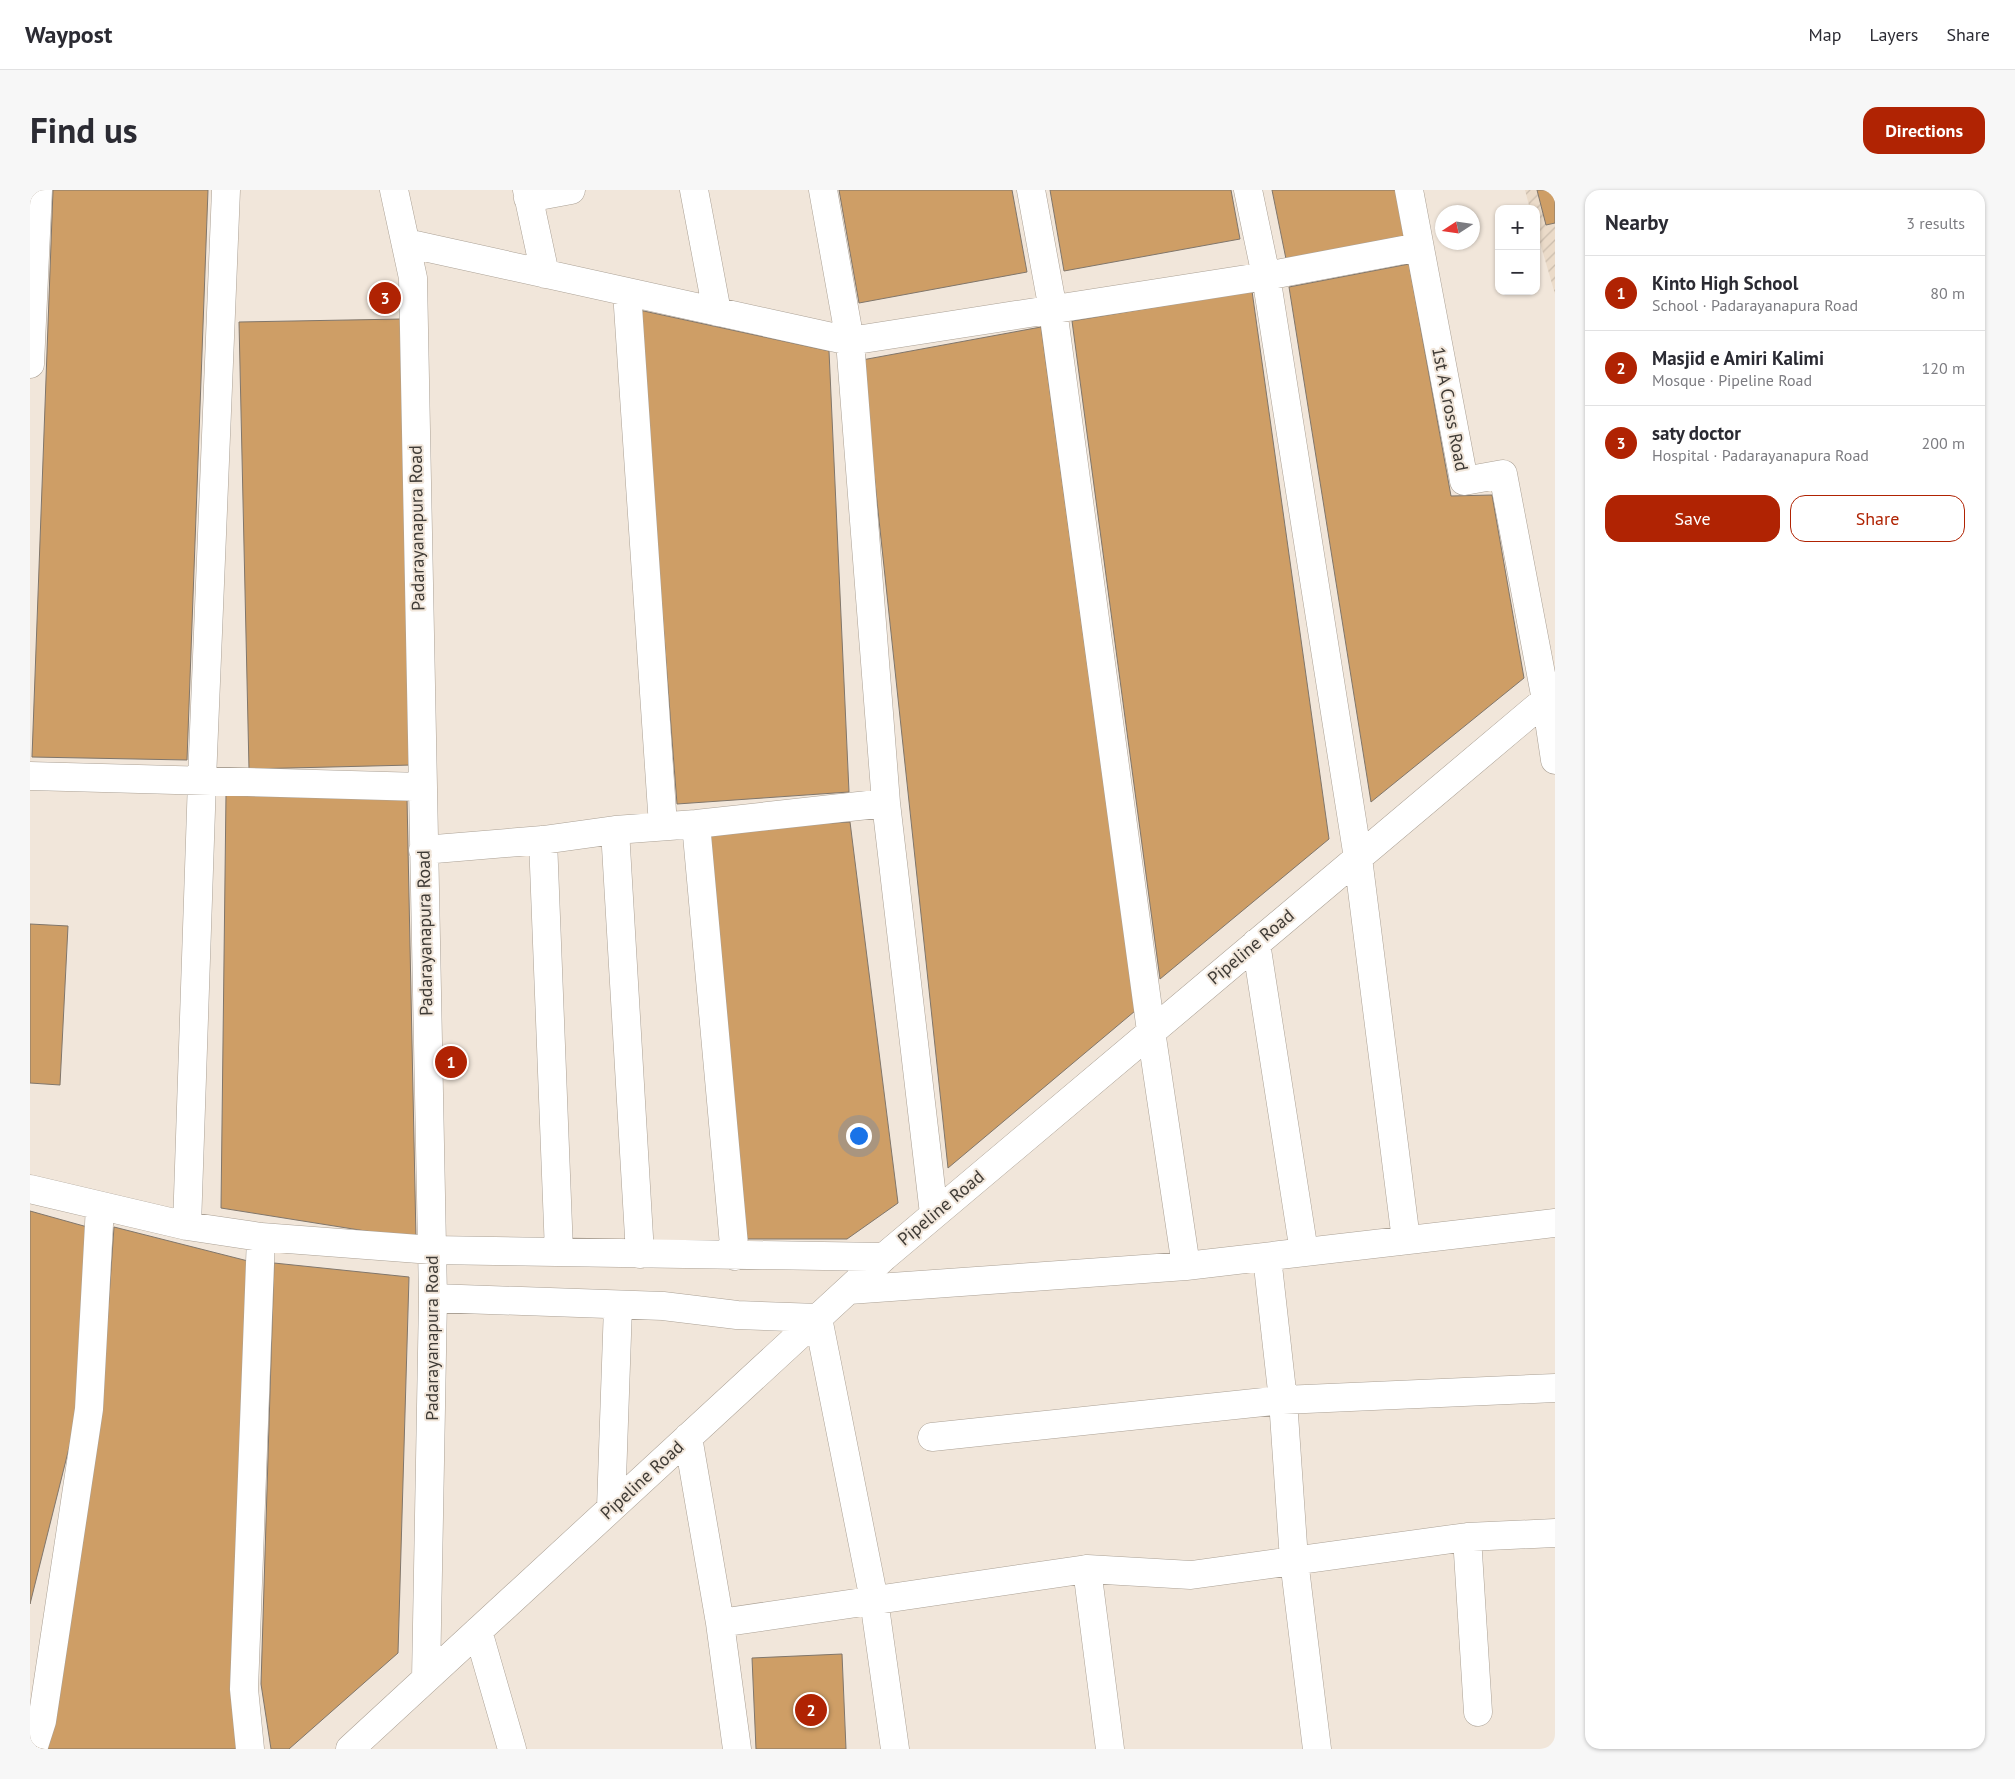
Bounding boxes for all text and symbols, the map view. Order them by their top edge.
text: Waypost [25,19,112,50]
text: Map [1809,23,1841,46]
text: Layers [1869,23,1918,46]
text: Share [1946,23,1990,46]
text: Find us [30,107,138,153]
button: Directions [1863,107,1985,154]
north arrow [1435,205,1480,250]
map controls [1495,205,1540,295]
button: + [1495,205,1540,250]
text: Nearby [1605,209,1668,236]
text: 3 results [1906,213,1965,233]
button: − [1495,250,1540,295]
text: Kinto High School [1652,271,1798,295]
pin: 3 [369,279,401,317]
text: 1 [1616,283,1626,303]
text: 80 m [1930,283,1965,303]
text: School · Padarayanapura Road [1652,295,1858,315]
street label: 1st A Cross Road [1427,345,1474,473]
text: Masjid e Amiri Kalimi [1652,346,1824,370]
text: 2 [1616,358,1626,378]
text: 120 m [1922,358,1965,378]
text: Mosque · Pipeline Road [1652,370,1812,390]
text: saty doctor [1652,421,1741,445]
text: 3 [1616,433,1626,453]
text: 200 m [1922,433,1965,453]
street label: Padarayanapura Road [404,445,429,611]
text: Hospital · Padarayanapura Road [1652,445,1869,465]
button: Save [1605,495,1780,542]
button: Share [1790,495,1965,542]
street label: Padarayanapura Road [412,850,437,1016]
street label: Pipeline Road [1203,904,1299,989]
pin: 1 [435,1043,467,1081]
your location [846,1123,872,1149]
street label: Pipeline Road [893,1165,989,1250]
street label: Padarayanapura Road [420,1255,443,1421]
street label: Pipeline Road [595,1435,688,1524]
pin: 2 [795,1691,827,1729]

